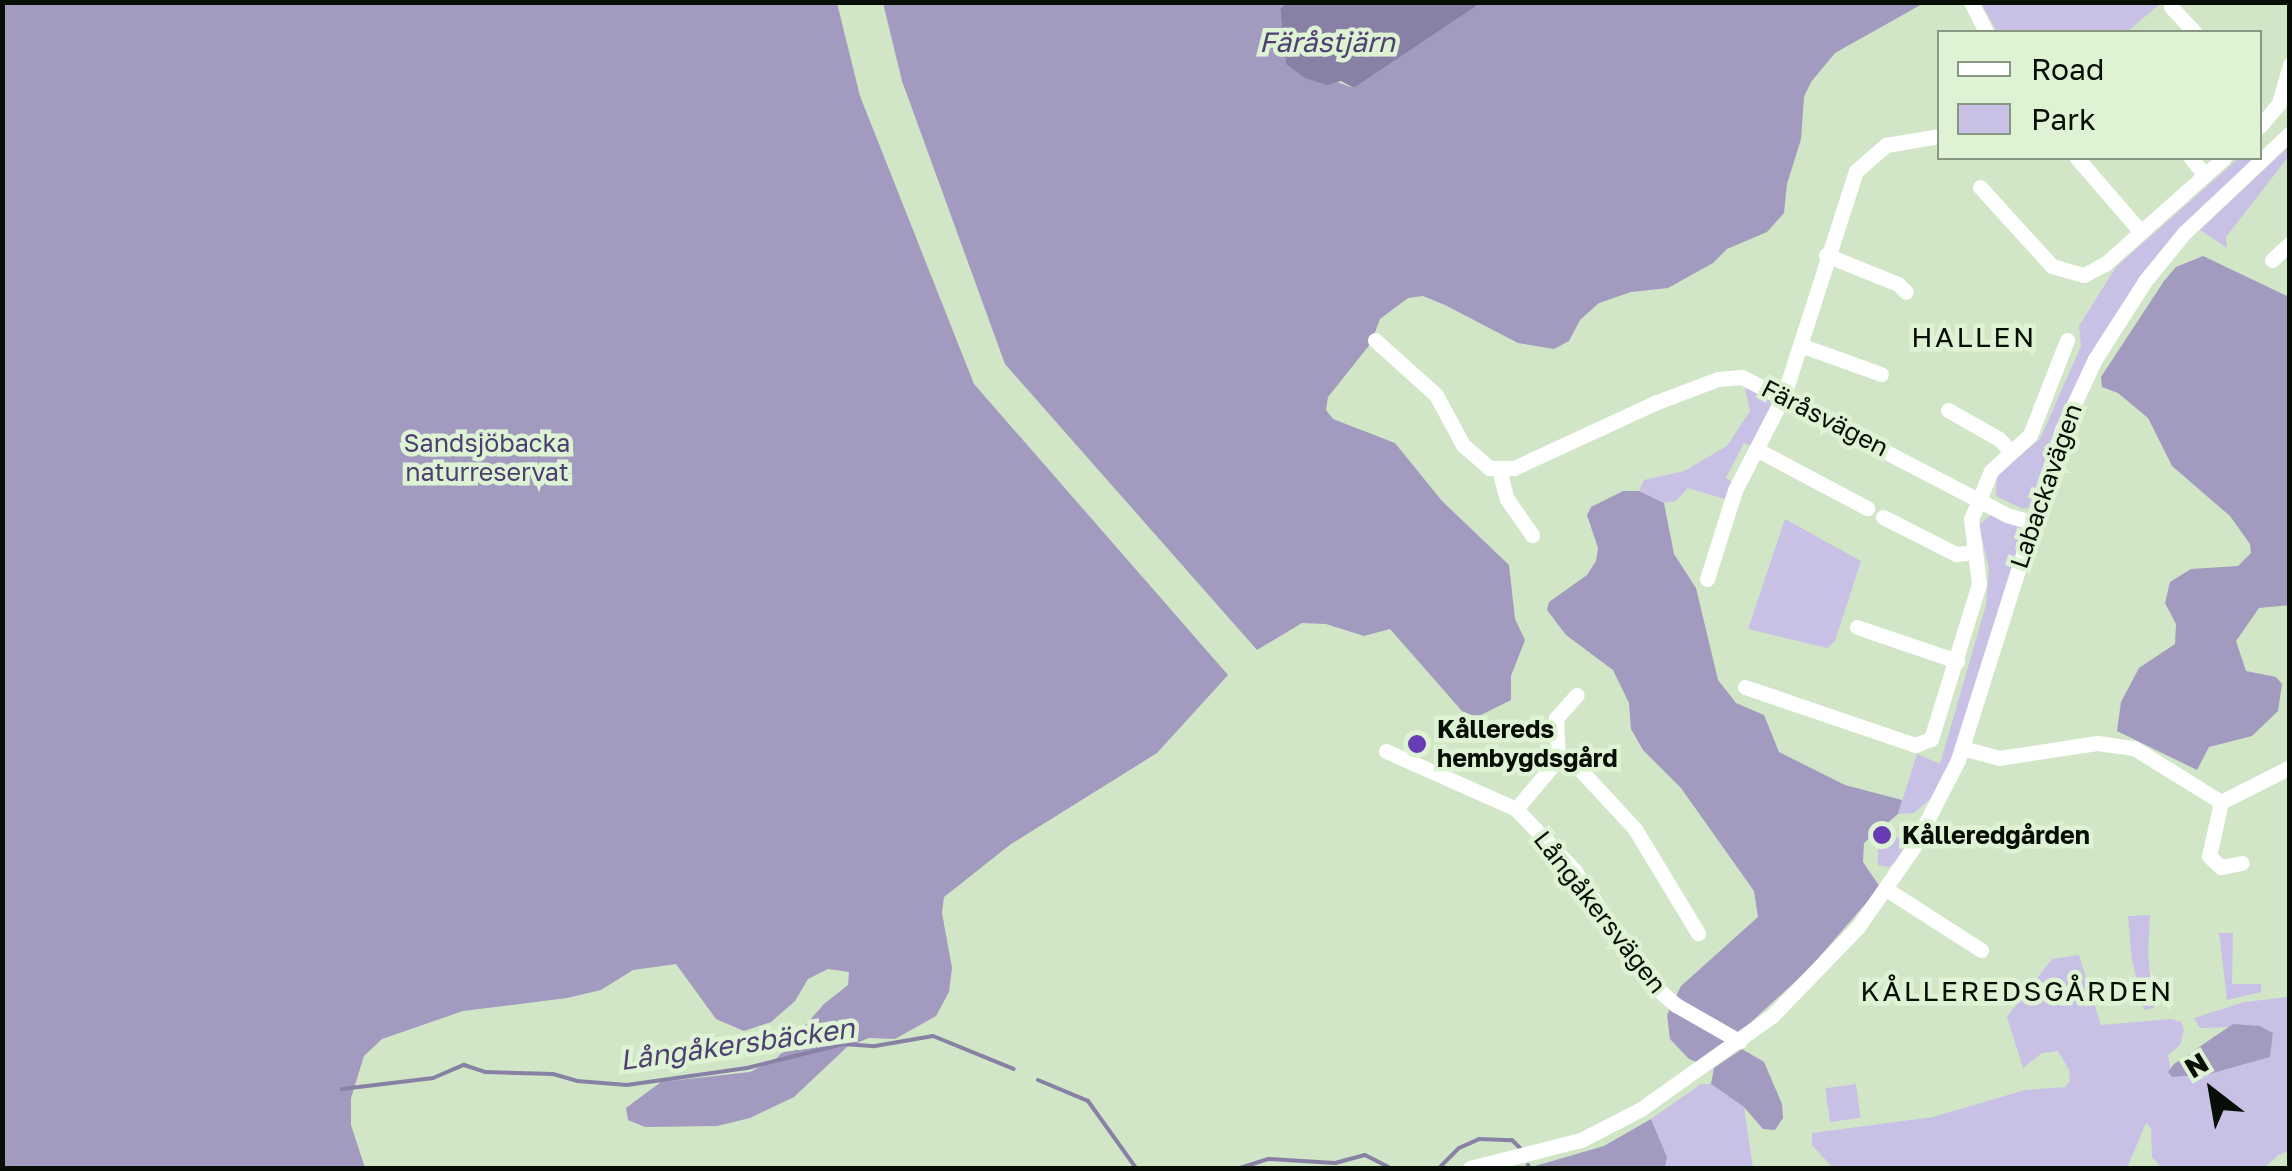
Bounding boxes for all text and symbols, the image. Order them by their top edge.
water label: Färåstjärn [1259,25,1395,59]
legend [1937,30,2262,160]
text: Road [2031,51,2105,87]
text: Park [2031,101,2096,137]
district label: HALLEN [1911,320,2037,354]
street label: Färåsvägen [1757,373,1893,463]
street label: Labackavägen [2004,400,2088,572]
park label: Sandsjöbacka naturreservat [404,429,570,488]
place label: Kållereds hembygdsgård [1437,715,1617,774]
marker: Kållereds hembygdsgård [1406,733,1428,755]
place label: Kålleredgården [1902,820,2090,850]
marker: Kålleredgården [1871,824,1893,846]
street label: Långåkersvägen [1527,825,1673,999]
district label: KÅLLEREDSGÅRDEN [1860,974,2174,1008]
water label: Långåkersbäcken [618,1011,856,1077]
north arrow [2162,1041,2262,1141]
text: N [2179,1045,2214,1084]

